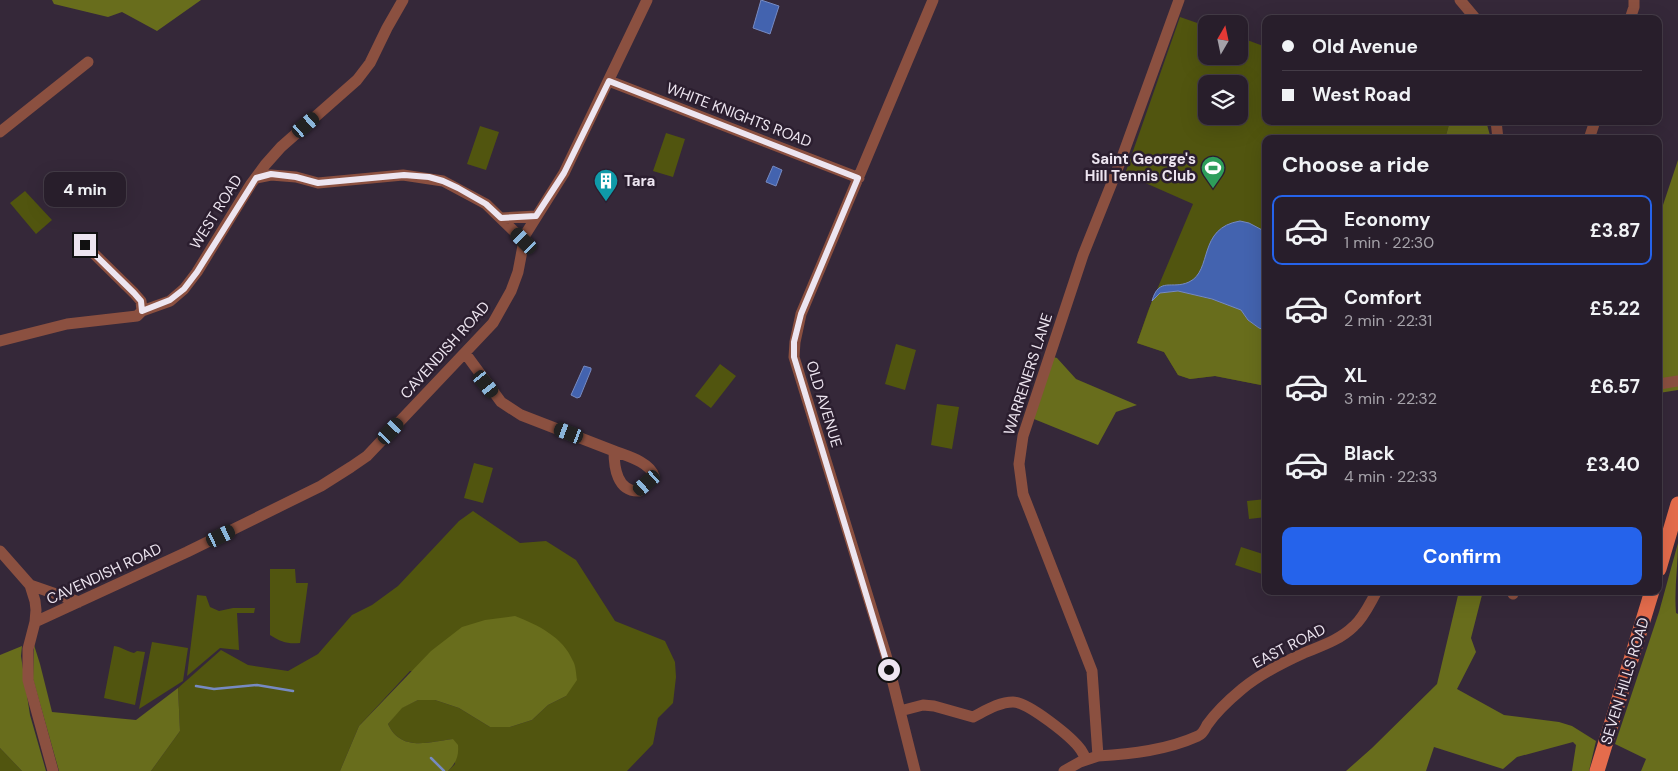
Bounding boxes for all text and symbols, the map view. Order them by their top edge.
north arrow [1198,15,1248,65]
map controls [1198,15,1248,125]
text: Old Avenue [1312,34,1418,59]
button: layers [1198,75,1248,125]
street label: WHITE KNIGHTS ROAD [663,78,815,152]
text: West Road [1312,82,1411,107]
car [289,109,322,141]
place label: Saint George's Hill Tennis Club [1085,149,1196,186]
text: Choose a ride [1282,150,1430,179]
sports icon: Saint George's Hill Tennis Club [1200,155,1226,189]
building icon: Tara [593,168,619,202]
street label: WEST ROAD [185,171,247,253]
place label: Tara [624,171,655,191]
callout: 4 min [44,172,126,208]
text: 4 min [63,179,107,200]
text: Economy [1344,207,1431,232]
icon: car [1284,208,1329,253]
text: £3.87 [1590,218,1640,243]
car [508,225,539,257]
text: 1 min · 22:30 [1344,232,1434,253]
route end [74,234,96,256]
text: Comfort [1344,285,1422,310]
icon: car [1284,286,1329,331]
text: £5.22 [1590,296,1640,321]
street label: CAVENDISH ROAD [396,297,494,403]
text: 2 min · 22:31 [1344,310,1432,331]
street label: WARRENERS LANE [999,311,1057,437]
street label: OLD AVENUE [801,358,847,450]
text: XL [1344,363,1367,388]
icon: car [1284,364,1329,409]
car [470,368,501,400]
text: £6.57 [1590,374,1640,399]
text: 3 min · 22:32 [1344,388,1437,409]
car [375,415,406,447]
car [552,421,585,445]
text: Black [1344,441,1395,466]
icon: car [1284,442,1329,487]
text: £3.40 [1586,452,1640,477]
text: 4 min · 22:33 [1344,466,1438,487]
car [630,467,663,499]
car [204,523,237,549]
button: Confirm [1282,527,1642,585]
street label: CAVENDISH ROAD [43,539,165,609]
street label: SEVEN HILLS ROAD [1596,615,1654,747]
street label: EAST ROAD [1249,619,1329,673]
route start [878,659,900,681]

